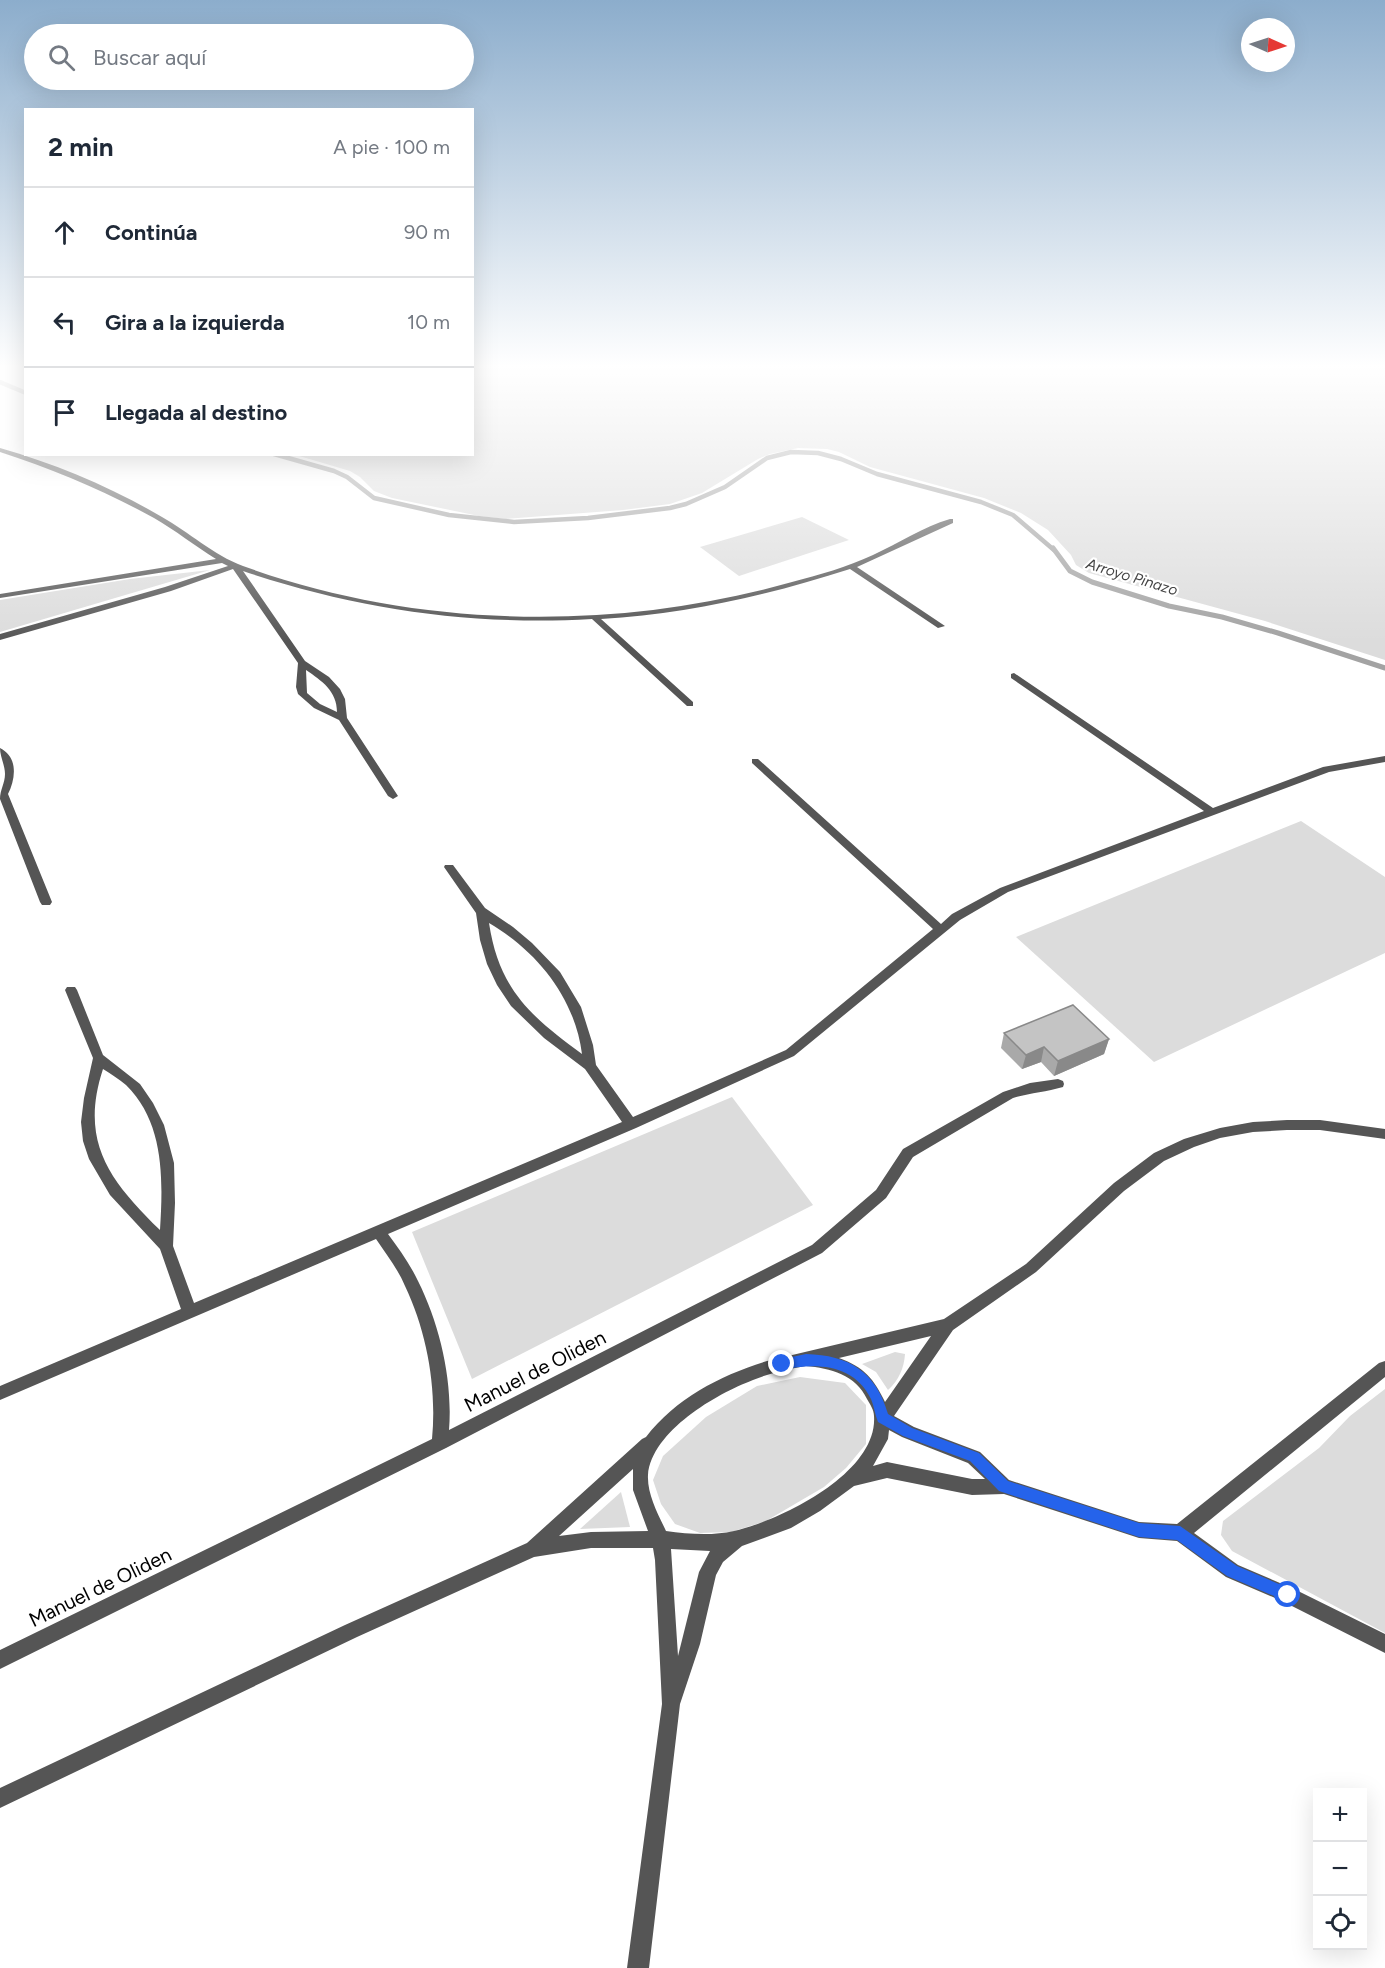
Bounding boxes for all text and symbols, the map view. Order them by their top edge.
north arrow [1241,18,1295,72]
search box [24,24,474,90]
icon: search [45,41,78,74]
text: Buscar aquí [93,44,206,71]
text: 2 min [48,131,114,163]
text: A pie · 100 m [333,135,450,159]
icon: ahead [48,216,81,249]
text: Continúa [105,219,198,246]
text: 90 m [404,220,450,244]
icon: left [48,306,81,339]
text: Gira a la izquierda [105,309,285,336]
text: 10 m [407,310,450,334]
icon: arrive [48,396,81,429]
text: Llegada al destino [105,399,287,426]
water label: Arroyo Pinazo [1083,554,1180,600]
street label: Manuel de Oliden [460,1325,610,1417]
route end [768,1350,794,1376]
street label: Manuel de Oliden [25,1542,175,1632]
route start [1274,1581,1300,1607]
map controls [1313,1788,1367,1950]
button: + [1313,1788,1367,1842]
button: − [1313,1842,1367,1896]
button: locate [1313,1896,1367,1950]

